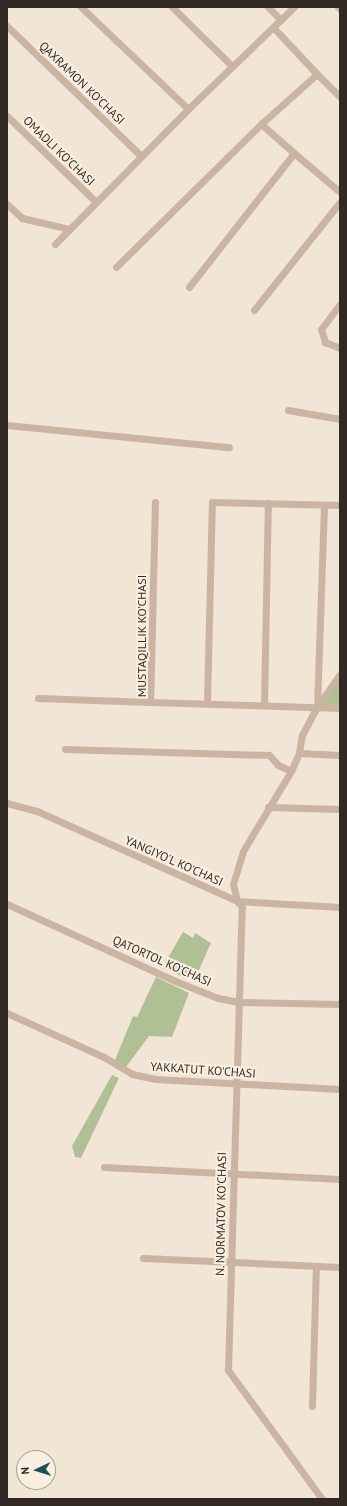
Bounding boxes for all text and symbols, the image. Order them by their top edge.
street label: QAXRAMON KO'CHASI [36,39,128,127]
street label: OMADLI KO'CHASI [20,113,98,189]
street label: MUSTAQILLIK KO'CHASI [135,575,149,697]
street label: YANGIYO'L KO'CHASI [123,833,225,889]
street label: QATORTOL KO'CHASI [110,933,214,989]
street label: YAKKATUT KO'CHASI [150,1059,256,1081]
street label: N. NORMATOV KO'CHASI [213,1151,229,1277]
north arrow [16,1450,56,1490]
text: N [18,1467,32,1475]

